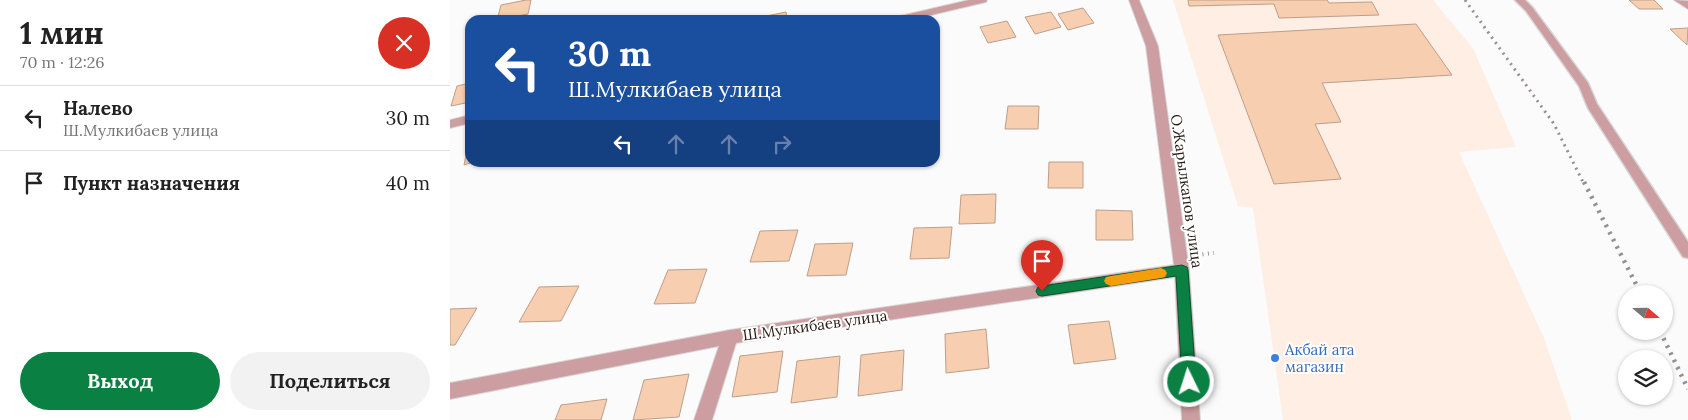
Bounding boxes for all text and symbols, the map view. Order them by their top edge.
text: 1 мин [20,14,104,52]
button: close [378,17,430,69]
text: 30 m [568,31,651,76]
icon: left [485,35,550,100]
text: 70 m · 12:26 [20,52,105,72]
text: Ш.Мулкибаев улица [568,75,782,103]
text: Налево [63,96,133,120]
icon: left [20,104,48,132]
text: 30 m [386,106,430,130]
street label: О.Жарылкапов улица [1167,113,1207,269]
text: Ш.Мулкибаев улица [63,120,218,140]
icon: left [609,130,637,158]
icon: ahead [662,130,690,158]
icon: ahead [715,130,743,158]
icon: right [768,130,796,158]
icon: arrive [20,169,48,197]
text: Пункт назначения [63,171,240,195]
text: 40 m [386,171,430,195]
pin [1021,240,1063,291]
icon: arrive [1028,247,1056,275]
north arrow [1618,285,1672,340]
map controls [1618,285,1673,405]
street label: Ш.Мулкибаев улица [742,305,889,345]
place label: Акбай ата магазин [1284,340,1355,376]
button: layers [1618,350,1673,405]
button: Выход [20,352,220,410]
button: Поделиться [230,352,430,410]
marker: Акбай ата магазин [1269,352,1281,364]
position arrow [1162,355,1214,407]

